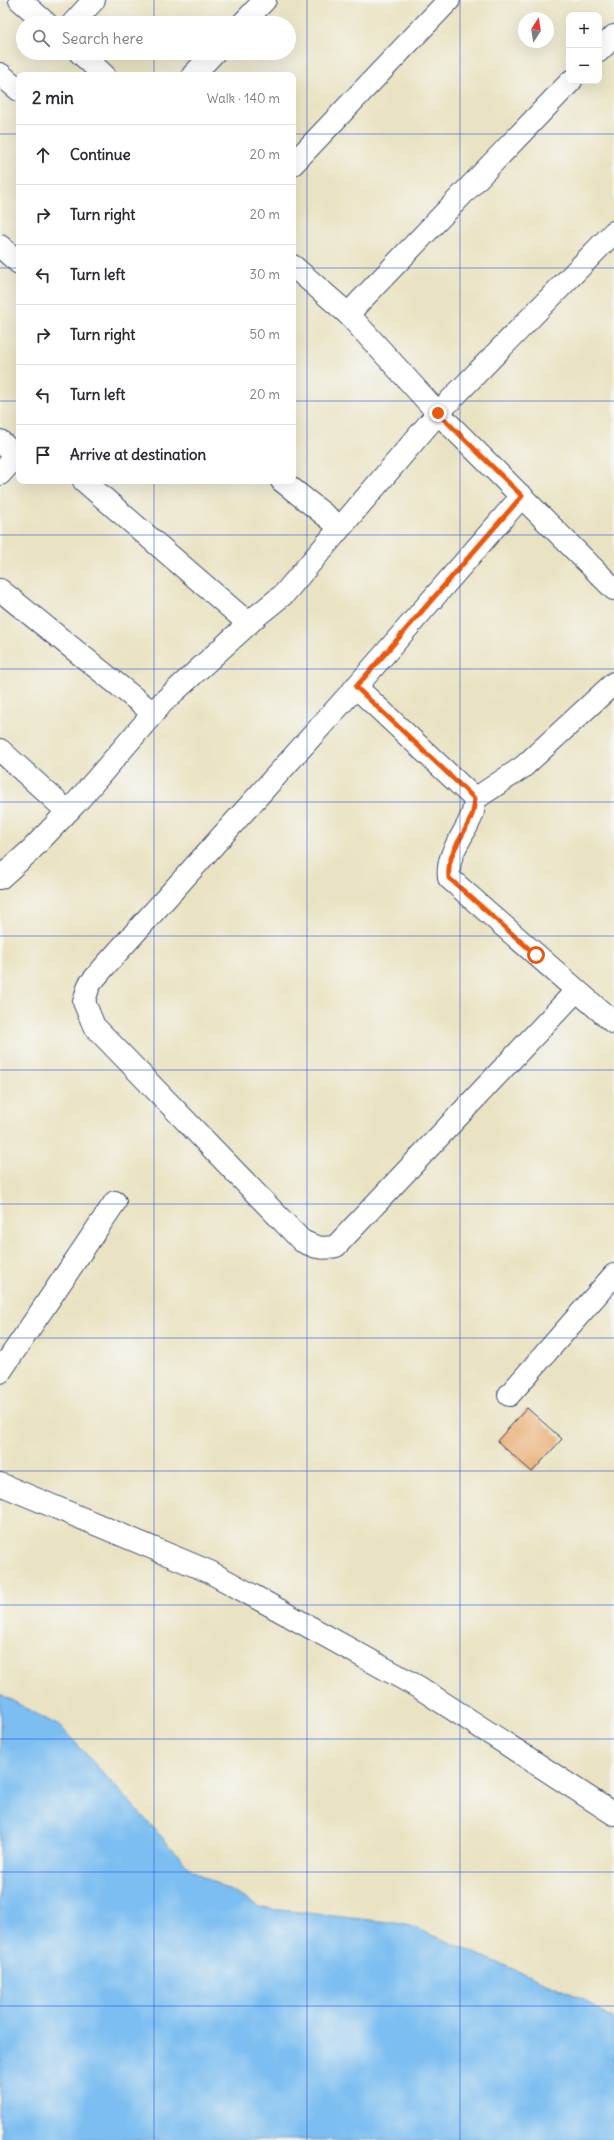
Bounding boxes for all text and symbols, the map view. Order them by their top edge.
north arrow [518,12,554,48]
map controls [566,12,602,84]
button: + [566,12,602,48]
search box [16,16,296,60]
icon: search [30,27,52,49]
text: Search here [62,29,143,48]
button: − [566,48,602,84]
text: 2 min [32,87,74,109]
text: Walk · 140 m [207,90,280,107]
icon: ahead [32,144,54,166]
text: Continue [70,145,131,164]
text: 20 m [250,146,280,163]
icon: right [32,204,54,226]
text: Turn right [70,205,135,224]
text: 20 m [250,206,280,223]
icon: left [32,264,54,286]
text: Turn left [70,265,125,284]
text: 30 m [250,266,280,283]
icon: right [32,324,54,346]
text: Turn right [70,325,135,344]
text: 50 m [249,326,280,343]
icon: left [32,384,54,406]
text: Turn left [70,385,125,404]
text: 20 m [250,386,280,403]
route end [429,404,447,422]
icon: arrive [32,444,54,466]
text: Arrive at destination [70,445,206,464]
route start [527,946,545,964]

